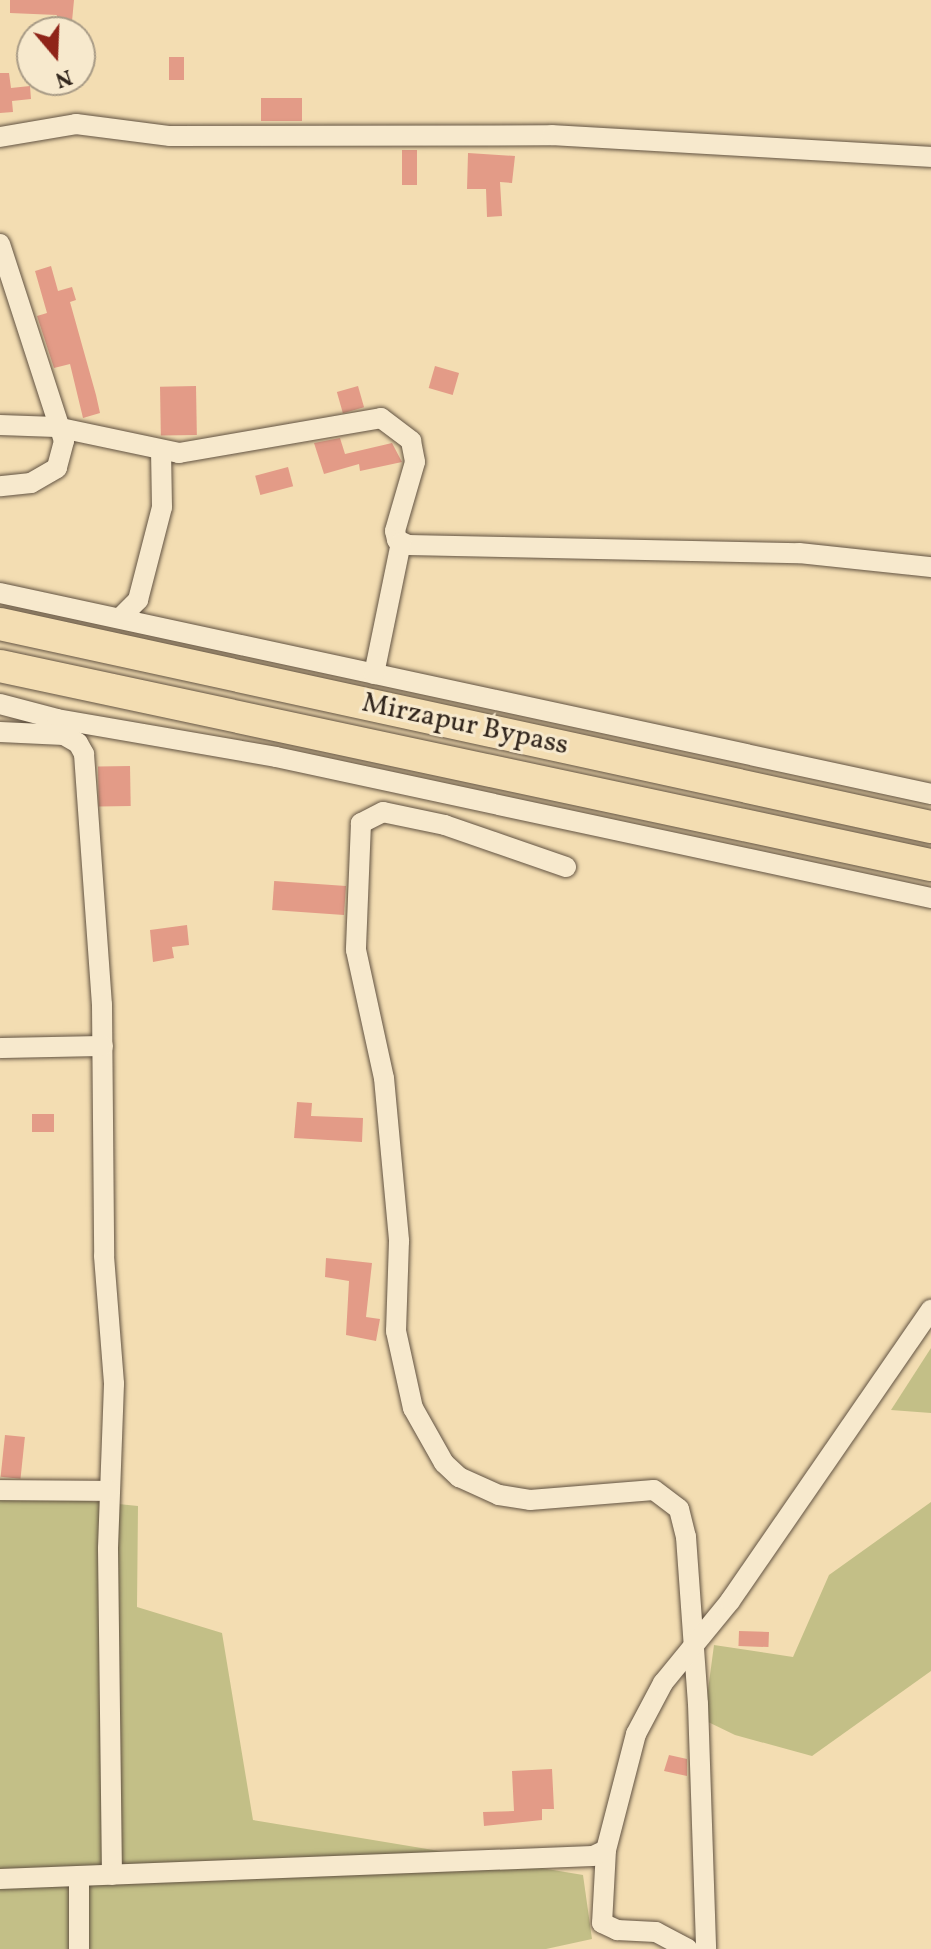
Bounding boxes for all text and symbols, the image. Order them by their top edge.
north arrow [16,16,96,96]
text: N [51,60,76,95]
street label: Mirzapur Bypass [359,687,571,763]

